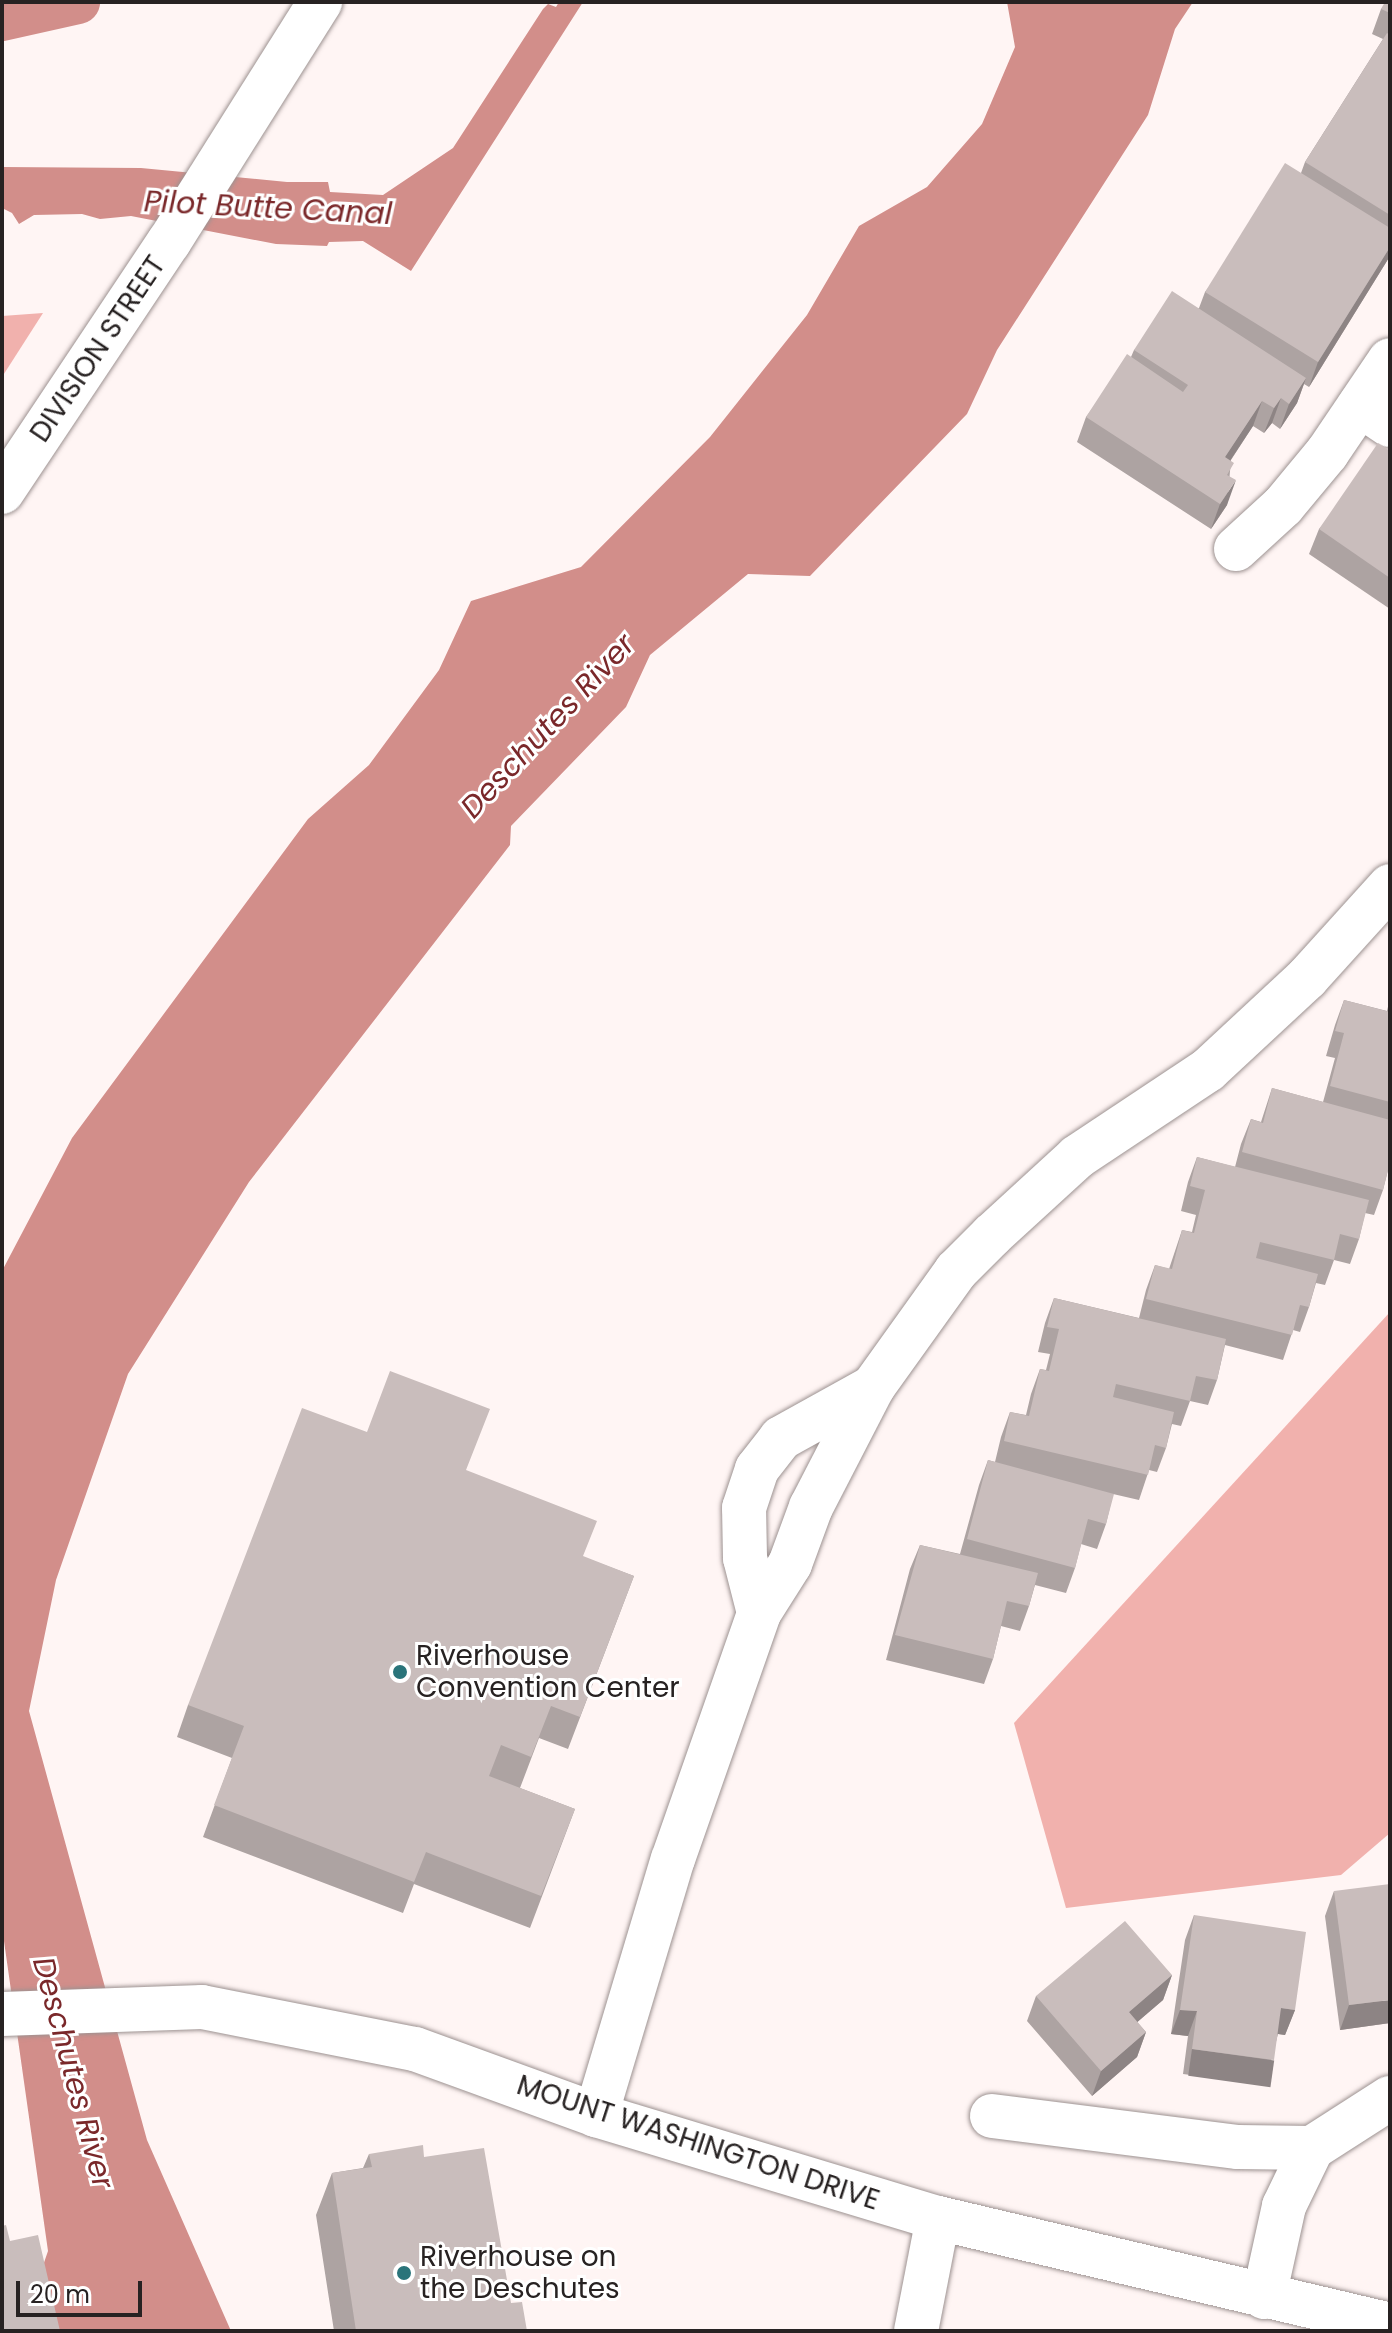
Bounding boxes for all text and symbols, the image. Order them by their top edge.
water label: Pilot Butte Canal [143,184,393,232]
street label: DIVISION STREET [23,249,173,449]
water label: Deschutes River [454,627,642,825]
place label: Riverhouse Convention Center [416,1639,680,1705]
marker: Riverhouse Convention Center [391,1663,409,1681]
water label: Deschutes River [25,1953,121,2193]
street label: MOUNT WASHINGTON DRIVE [513,2068,883,2218]
place label: Riverhouse on the Deschutes [420,2240,620,2306]
marker: Riverhouse on the Deschutes [395,2264,413,2282]
scale bar [20,2265,146,2315]
text: 20 m [30,2278,90,2311]

